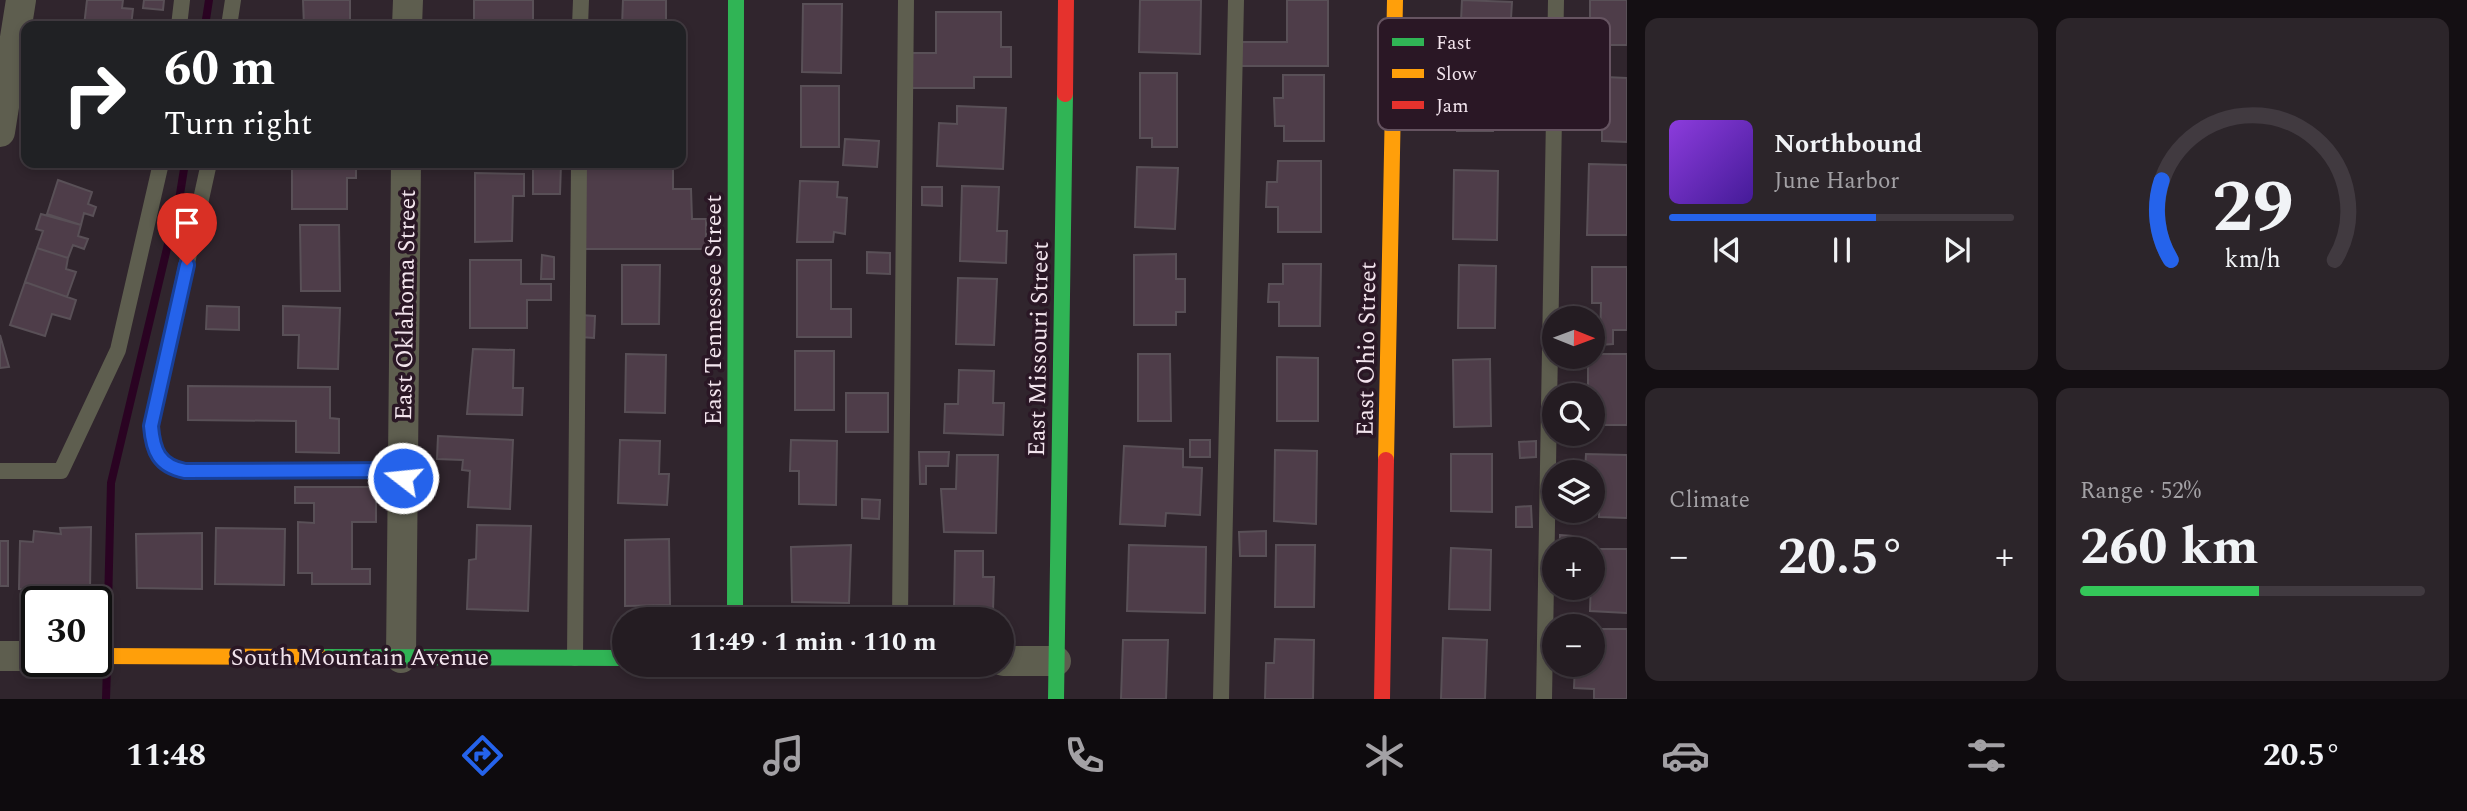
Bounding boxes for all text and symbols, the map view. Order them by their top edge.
legend [1378,18,1610,130]
text: Fast [1436,29,1472,58]
text: 60 m [164,32,275,107]
icon: right [49,49,140,140]
text: Slow [1436,60,1477,89]
text: Jam [1436,92,1468,121]
text: Turn right [164,100,312,149]
text: Northbound [1774,124,1922,164]
text: 29 [2212,154,2293,265]
text: June Harbor [1774,164,1899,199]
street label: East Oklahoma Street [386,189,426,421]
pin [157,193,217,265]
street label: East Tennessee Street [696,195,732,425]
icon: arrive [168,204,206,242]
icon: previous [1708,231,1746,269]
icon: pause [1823,231,1861,269]
icon: next [1938,231,1976,269]
street label: East Missouri Street [1019,241,1059,457]
text: km/h [2224,241,2281,279]
street label: East Ohio Street [1347,261,1387,437]
north arrow [1542,306,1605,369]
map controls [1542,306,1605,677]
button: search [1542,383,1605,446]
position arrow [366,441,440,515]
button: layers [1542,460,1605,523]
text: Range · 52% [2080,474,2201,509]
text: Climate [1669,483,1750,518]
text: 260 km [2080,508,2259,587]
text: 20.5° [1778,518,1905,597]
text: − [1669,528,1688,586]
text: + [1995,528,2014,586]
button: + [1542,537,1605,600]
speed limit sign: 30 [21,586,112,677]
button: − [1542,614,1605,677]
text: 11:49 · 1 min · 110 m [689,622,937,662]
street label: South Mountain Avenue [231,640,489,676]
text: 11:48 [126,731,206,780]
icon: directions [458,731,507,780]
icon: music [759,731,808,780]
icon: phone [1060,731,1109,780]
icon: climate [1360,731,1409,780]
icon: car [1661,731,1710,780]
icon: filters [1962,731,2011,780]
text: 20.5° [2263,731,2341,780]

